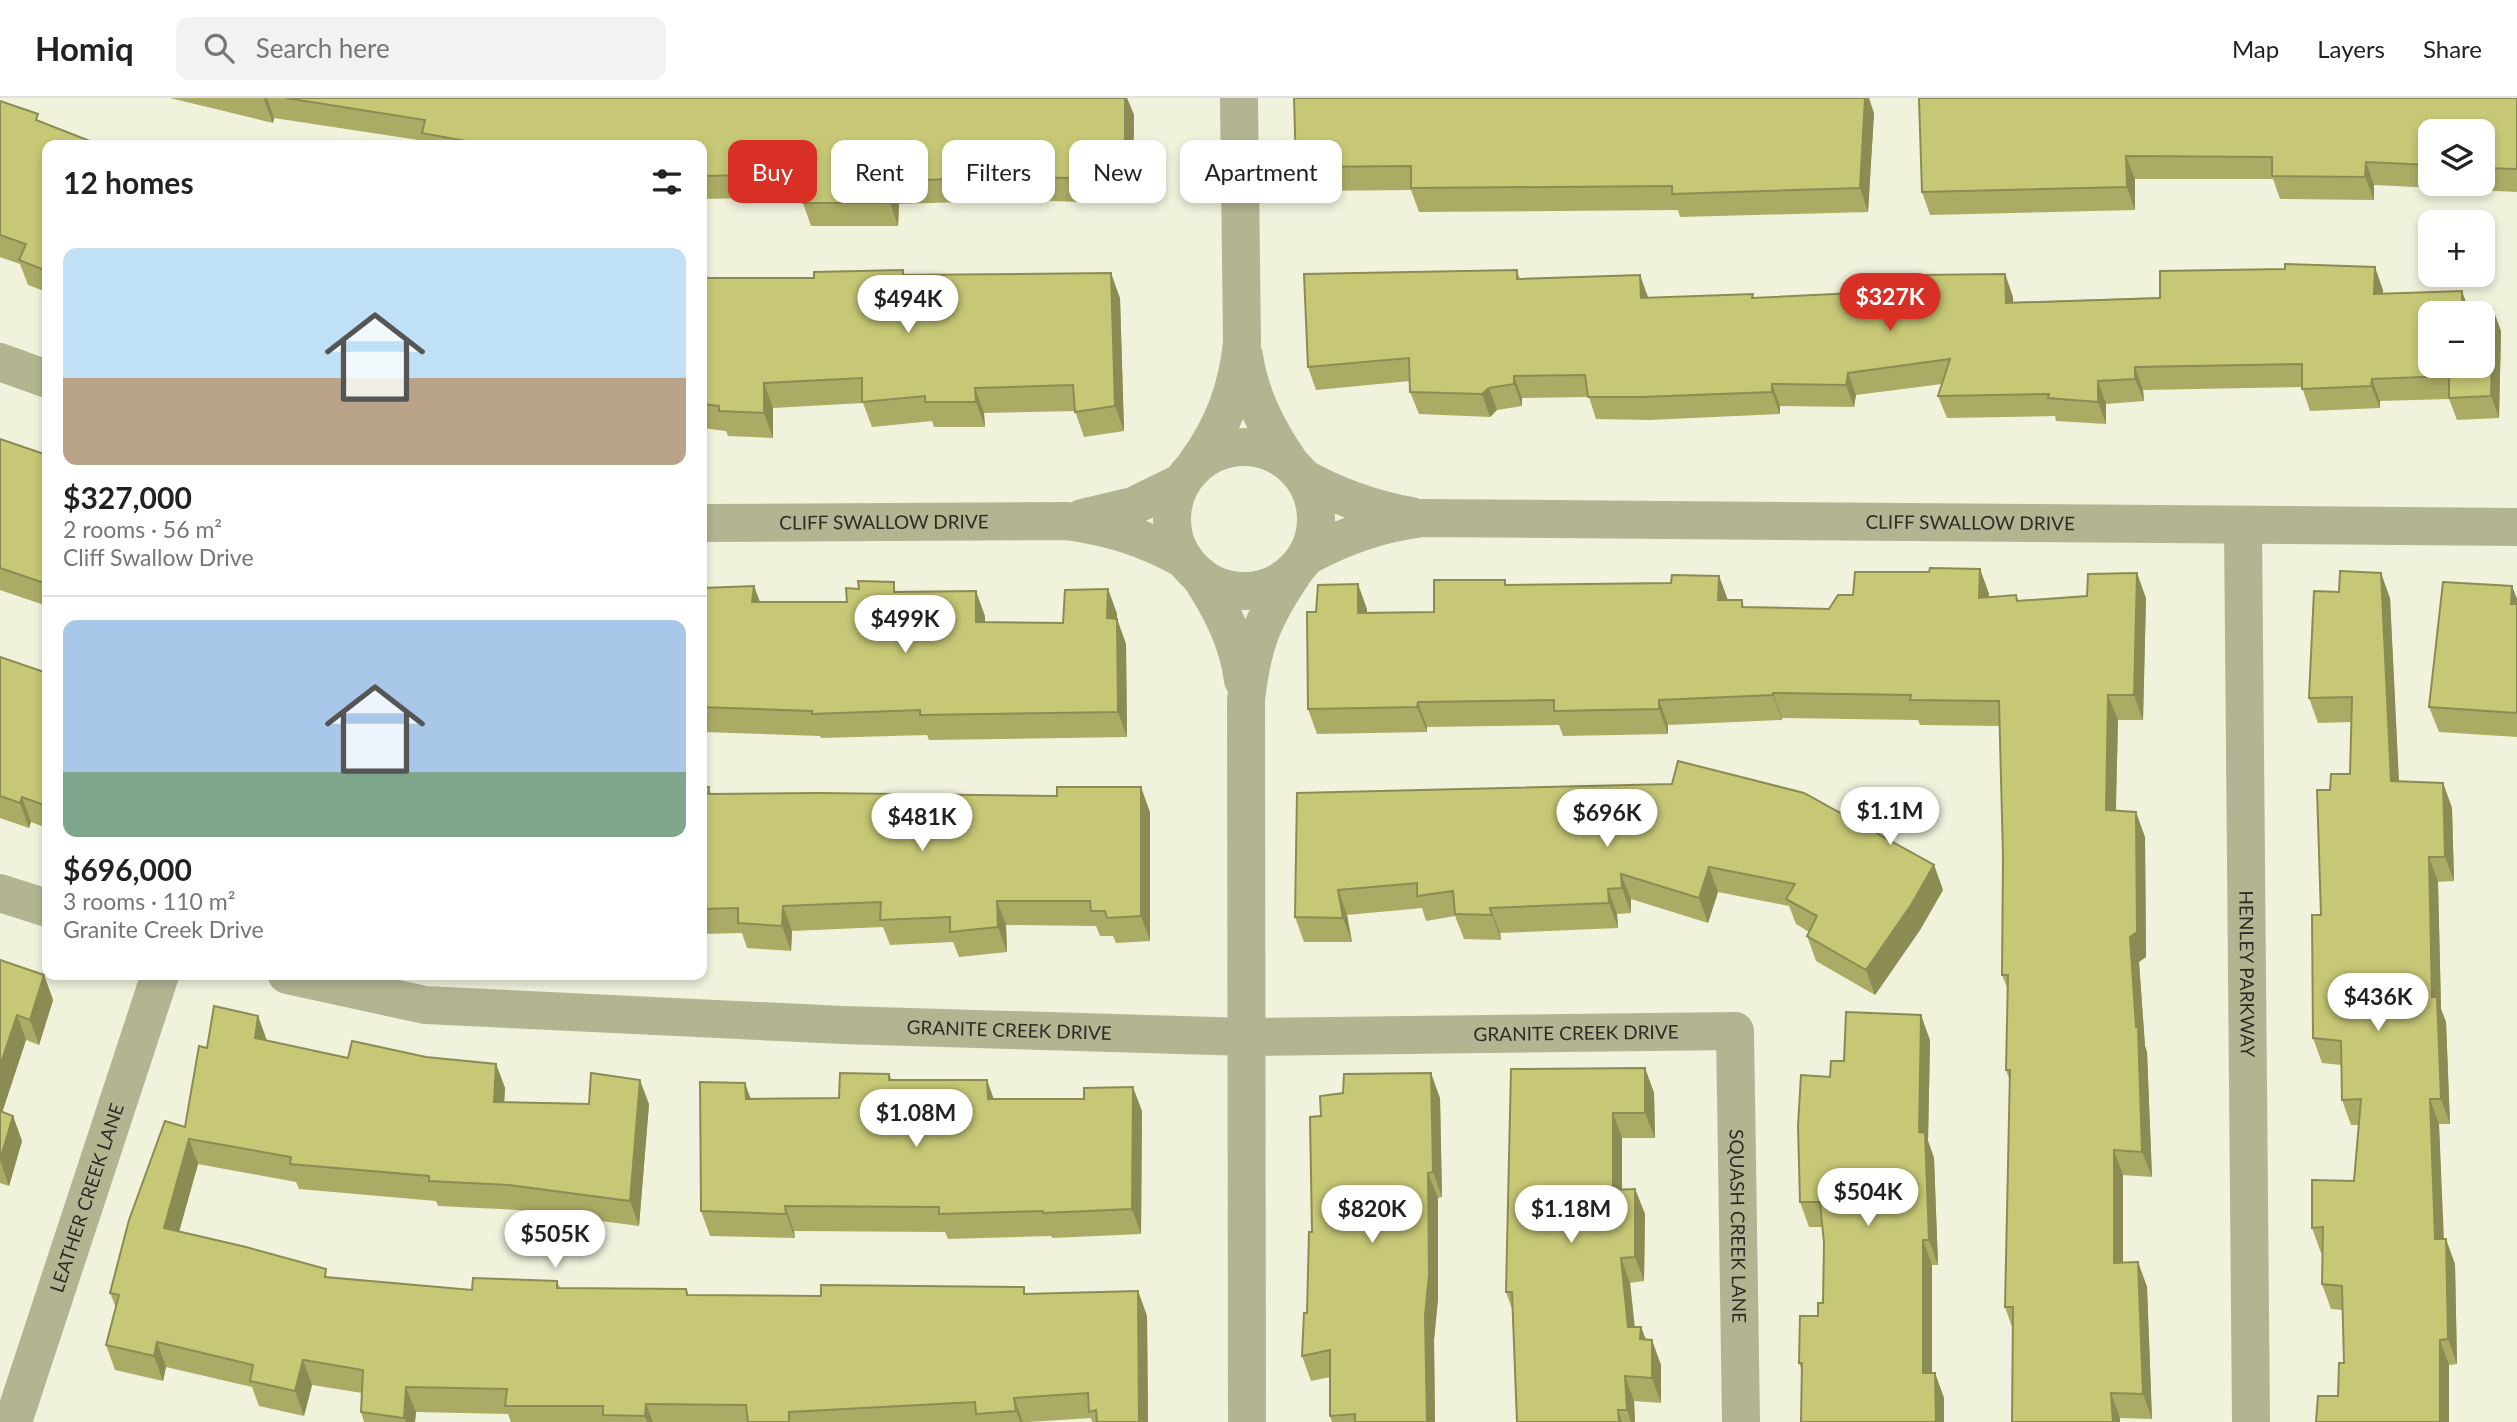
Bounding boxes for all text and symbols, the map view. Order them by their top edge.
search box [176,17,666,80]
text: Homiq [35,28,134,68]
icon: search [200,29,238,67]
text: Search here [256,32,390,64]
text: Map [2232,34,2279,63]
text: Layers [2317,34,2385,63]
text: Share [2423,34,2482,63]
map controls [2418,119,2495,378]
button: layers [2418,119,2495,196]
chip: Buy [728,140,817,203]
chip: Rent [831,140,928,203]
chip: Filters [942,140,1055,203]
chip: New [1069,140,1166,203]
chip: Apartment [1180,140,1342,203]
icon: filters [648,163,686,201]
text: 12 homes [63,164,194,200]
button: + [2418,210,2495,287]
pin: $327K [1841,274,1939,333]
pin: $494K [859,275,957,335]
text: $327K [1855,282,1925,310]
text: $494K [873,284,943,312]
icon: home [312,294,438,420]
button: − [2418,301,2495,378]
text: $327,000 [63,479,192,515]
street label: CLIFF SWALLOW DRIVE [779,509,989,534]
street label: CLIFF SWALLOW DRIVE [1865,510,2075,534]
text: 2 rooms · 56 m² [63,515,222,543]
text: Cliff Swallow Drive [63,543,254,571]
pin: $499K [856,596,954,655]
text: $499K [870,604,940,632]
icon: home [312,666,438,792]
pin: $1.1M [1841,788,1939,847]
pin: $696K [1558,790,1656,849]
pin: $481K [873,794,971,853]
text: $1.1M [1856,796,1924,824]
text: $696K [1572,798,1642,826]
text: $481K [887,802,957,830]
text: $696,000 [63,851,192,887]
text: 3 rooms · 110 m² [63,887,235,915]
street label: HENLEY PARKWAY [2235,890,2260,1058]
text: Granite Creek Drive [63,915,264,943]
pin: $436K [2329,974,2427,1033]
text: $436K [2343,982,2413,1010]
street label: GRANITE CREEK DRIVE [906,1015,1112,1044]
street label: GRANITE CREEK DRIVE [1473,1020,1679,1045]
pin: $1.08M [859,1090,973,1149]
text: $1.08M [876,1098,956,1126]
street label: LEATHER CREEK LANE [44,1100,128,1295]
street label: SQUASH CREEK LANE [1726,1129,1751,1323]
pin: $504K [1819,1168,1917,1228]
text: $504K [1833,1177,1903,1205]
pin: $820K [1323,1186,1421,1245]
pin: $1.18M [1514,1186,1628,1245]
text: $820K [1337,1194,1407,1222]
text: $1.18M [1531,1194,1611,1222]
pin: $505K [506,1210,604,1270]
text: $505K [520,1219,590,1247]

